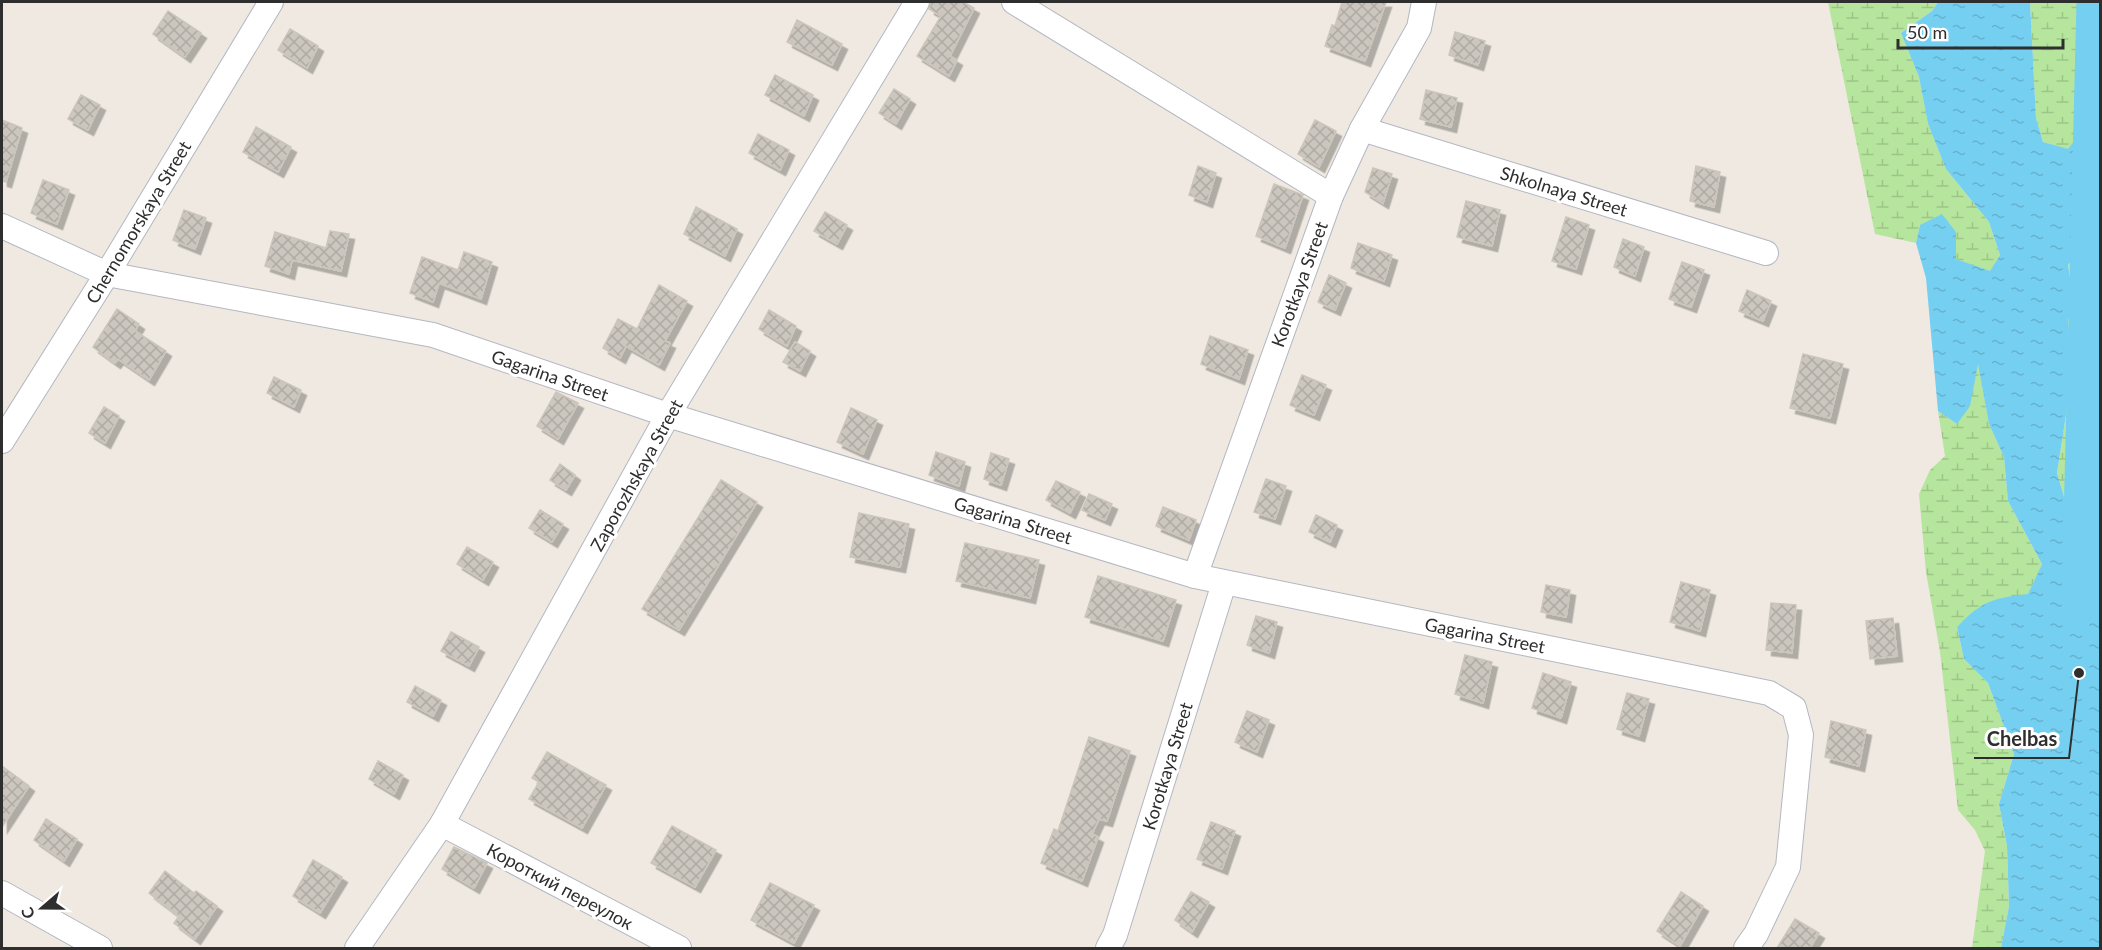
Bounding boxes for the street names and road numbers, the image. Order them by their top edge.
street label: Chernomorskaya Street [81,136,196,307]
street label: Shkolnaya Street [1498,161,1631,221]
street label: Korotkaya Street [1266,218,1332,350]
street label: Gagarina Street [489,345,612,405]
street label: Zaporozhskaya Street [585,395,687,555]
street label: Gagarina Street [951,492,1075,549]
street label: Gagarina Street [1423,613,1548,658]
street label: Korotkaya Street [1137,699,1197,832]
street label: Короткий переулок [483,838,638,934]

